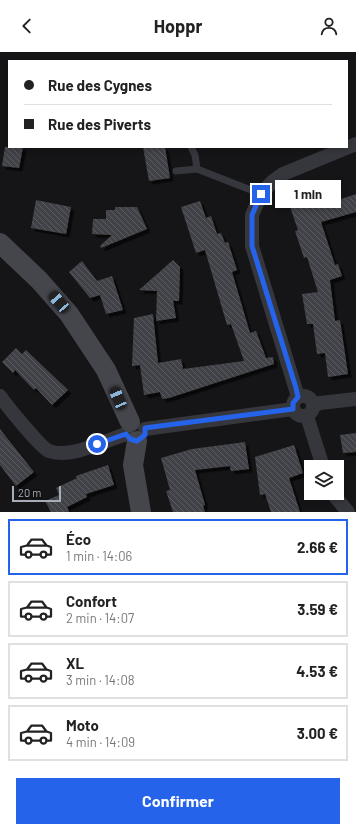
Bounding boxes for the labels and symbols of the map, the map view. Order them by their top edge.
callout: 1 min [275,180,341,208]
route end [252,185,270,203]
car [47,289,71,315]
car [108,385,128,411]
route start [88,435,106,453]
scale bar [12,484,61,503]

